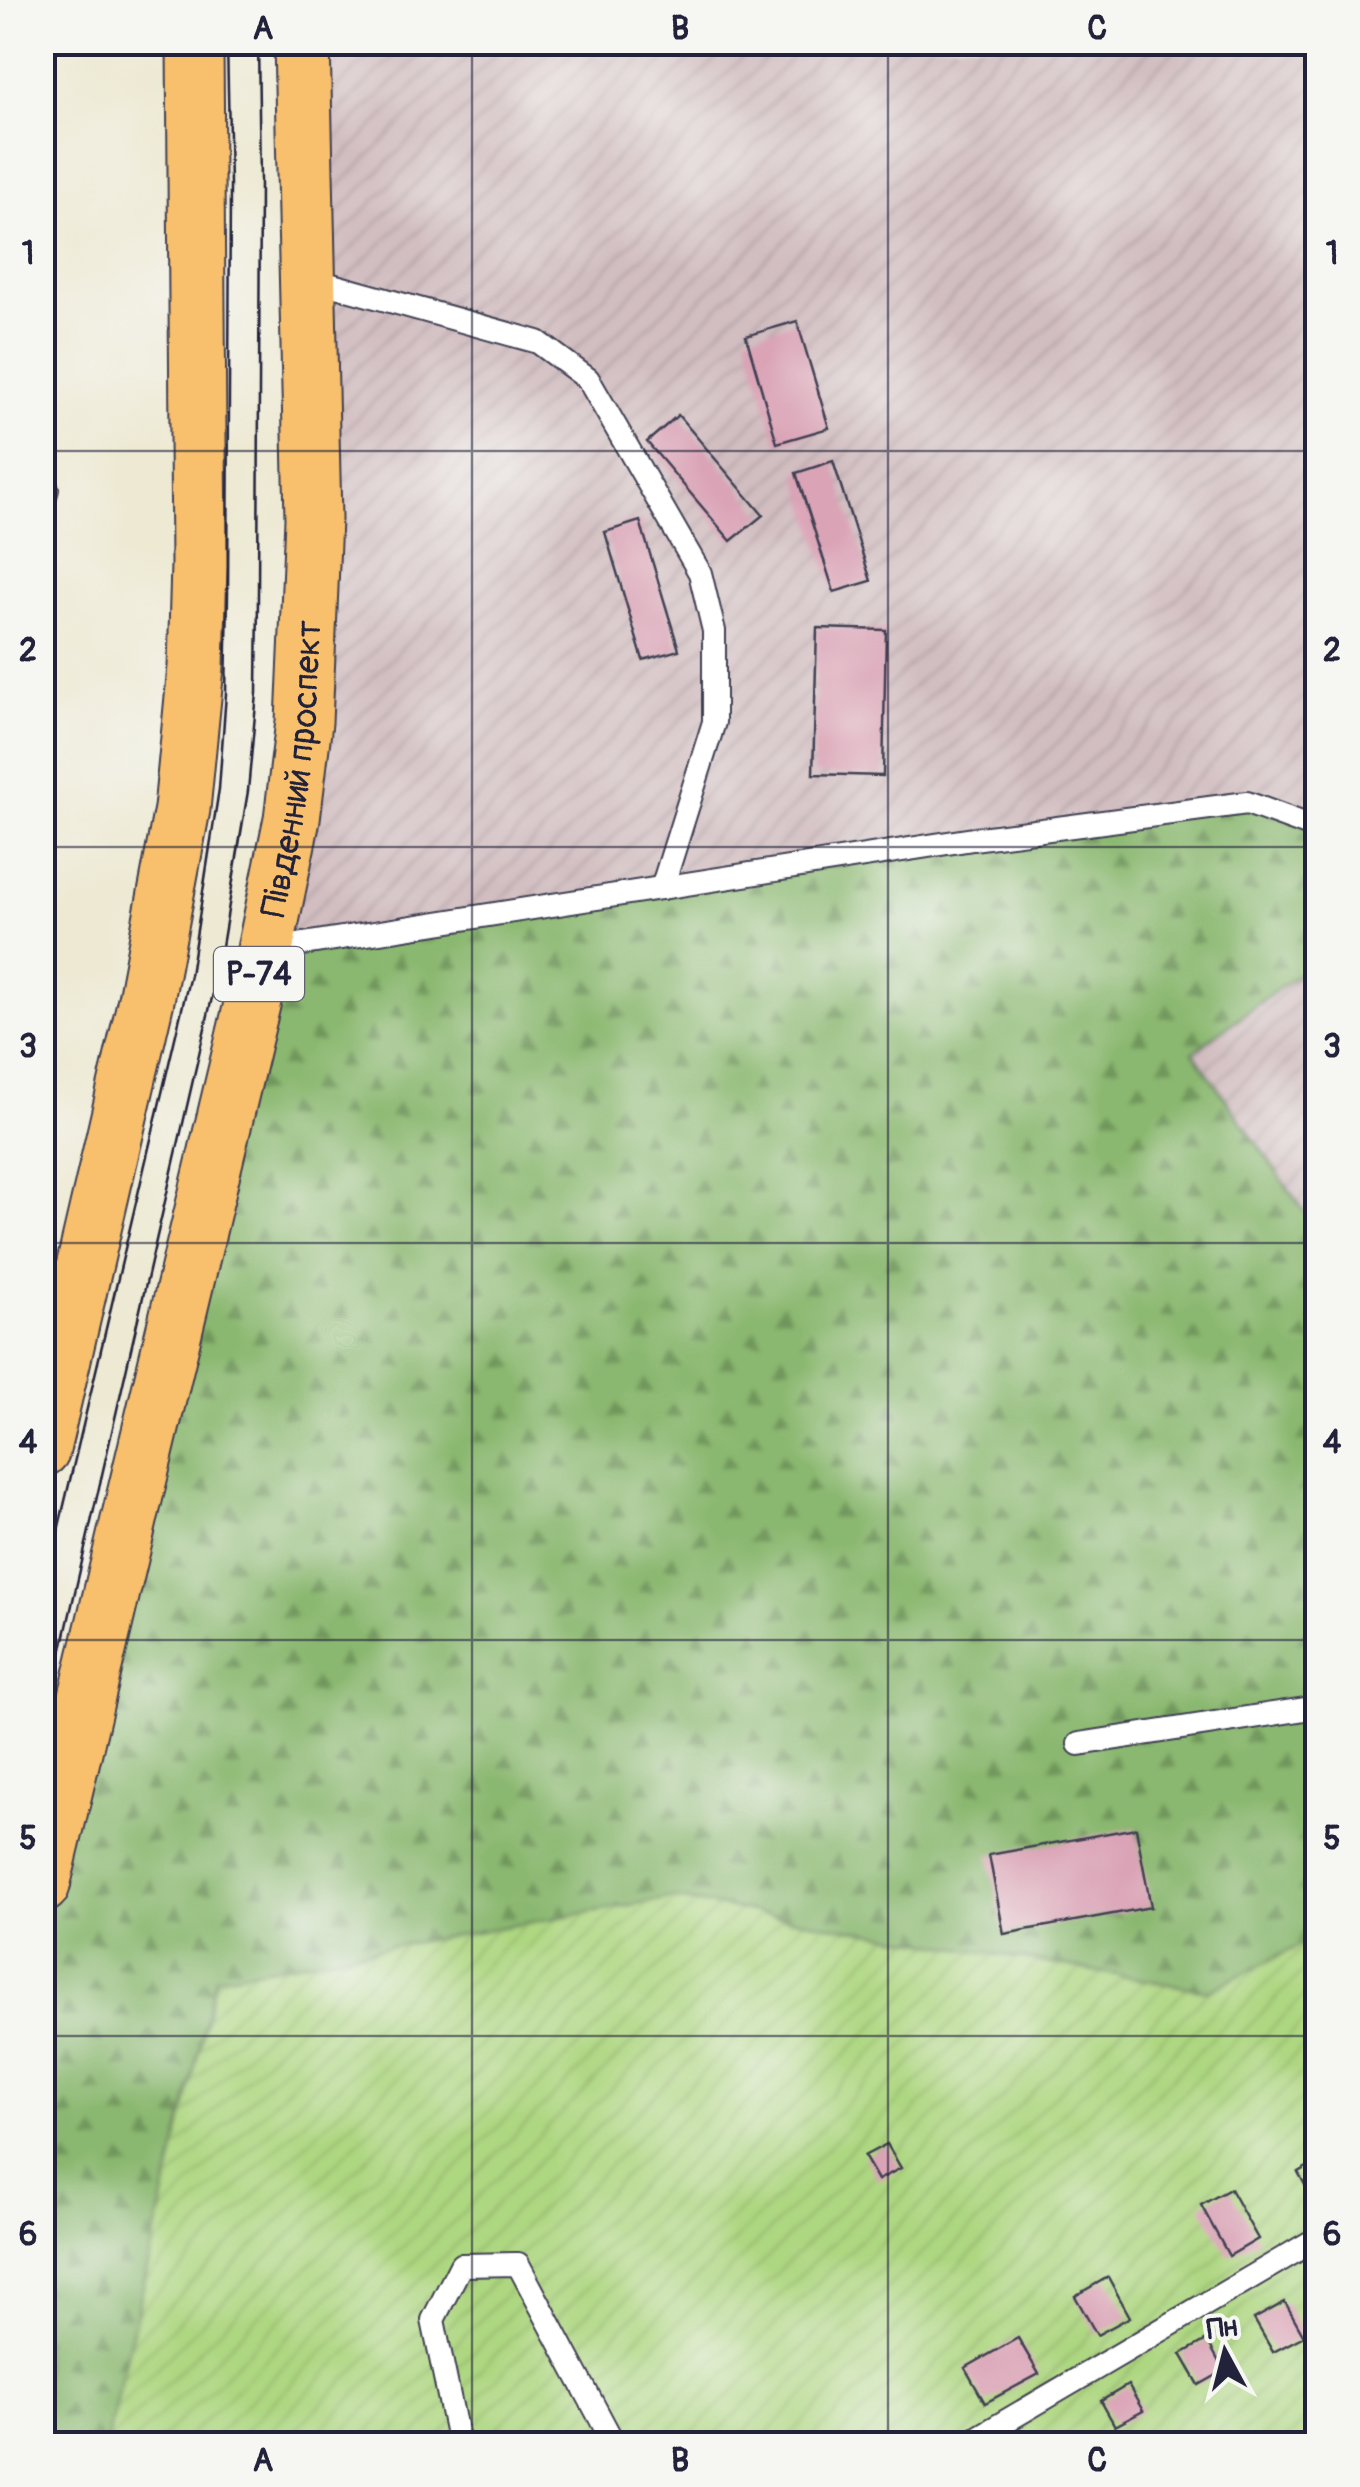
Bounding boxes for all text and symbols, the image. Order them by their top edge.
text: A [253,9,274,49]
text: B [671,9,689,49]
text: C [1087,9,1107,49]
text: 1 [22,234,34,274]
text: 1 [1326,234,1338,274]
street label: Південний проспект [251,619,332,921]
text: 2 [19,631,37,671]
text: 2 [1323,631,1341,671]
road number: Р-74 [214,947,304,1001]
text: 3 [19,1027,37,1067]
text: 3 [1323,1027,1341,1067]
text: 4 [19,1423,38,1463]
text: 4 [1323,1423,1342,1463]
text: 5 [19,1819,37,1859]
text: 5 [1323,1819,1341,1859]
text: 6 [19,2215,37,2255]
text: 6 [1323,2215,1341,2255]
north arrow [1175,2302,1275,2402]
text: Пн [1205,2309,1240,2348]
text: A [253,2441,274,2481]
text: B [671,2441,689,2481]
text: C [1087,2441,1107,2481]

